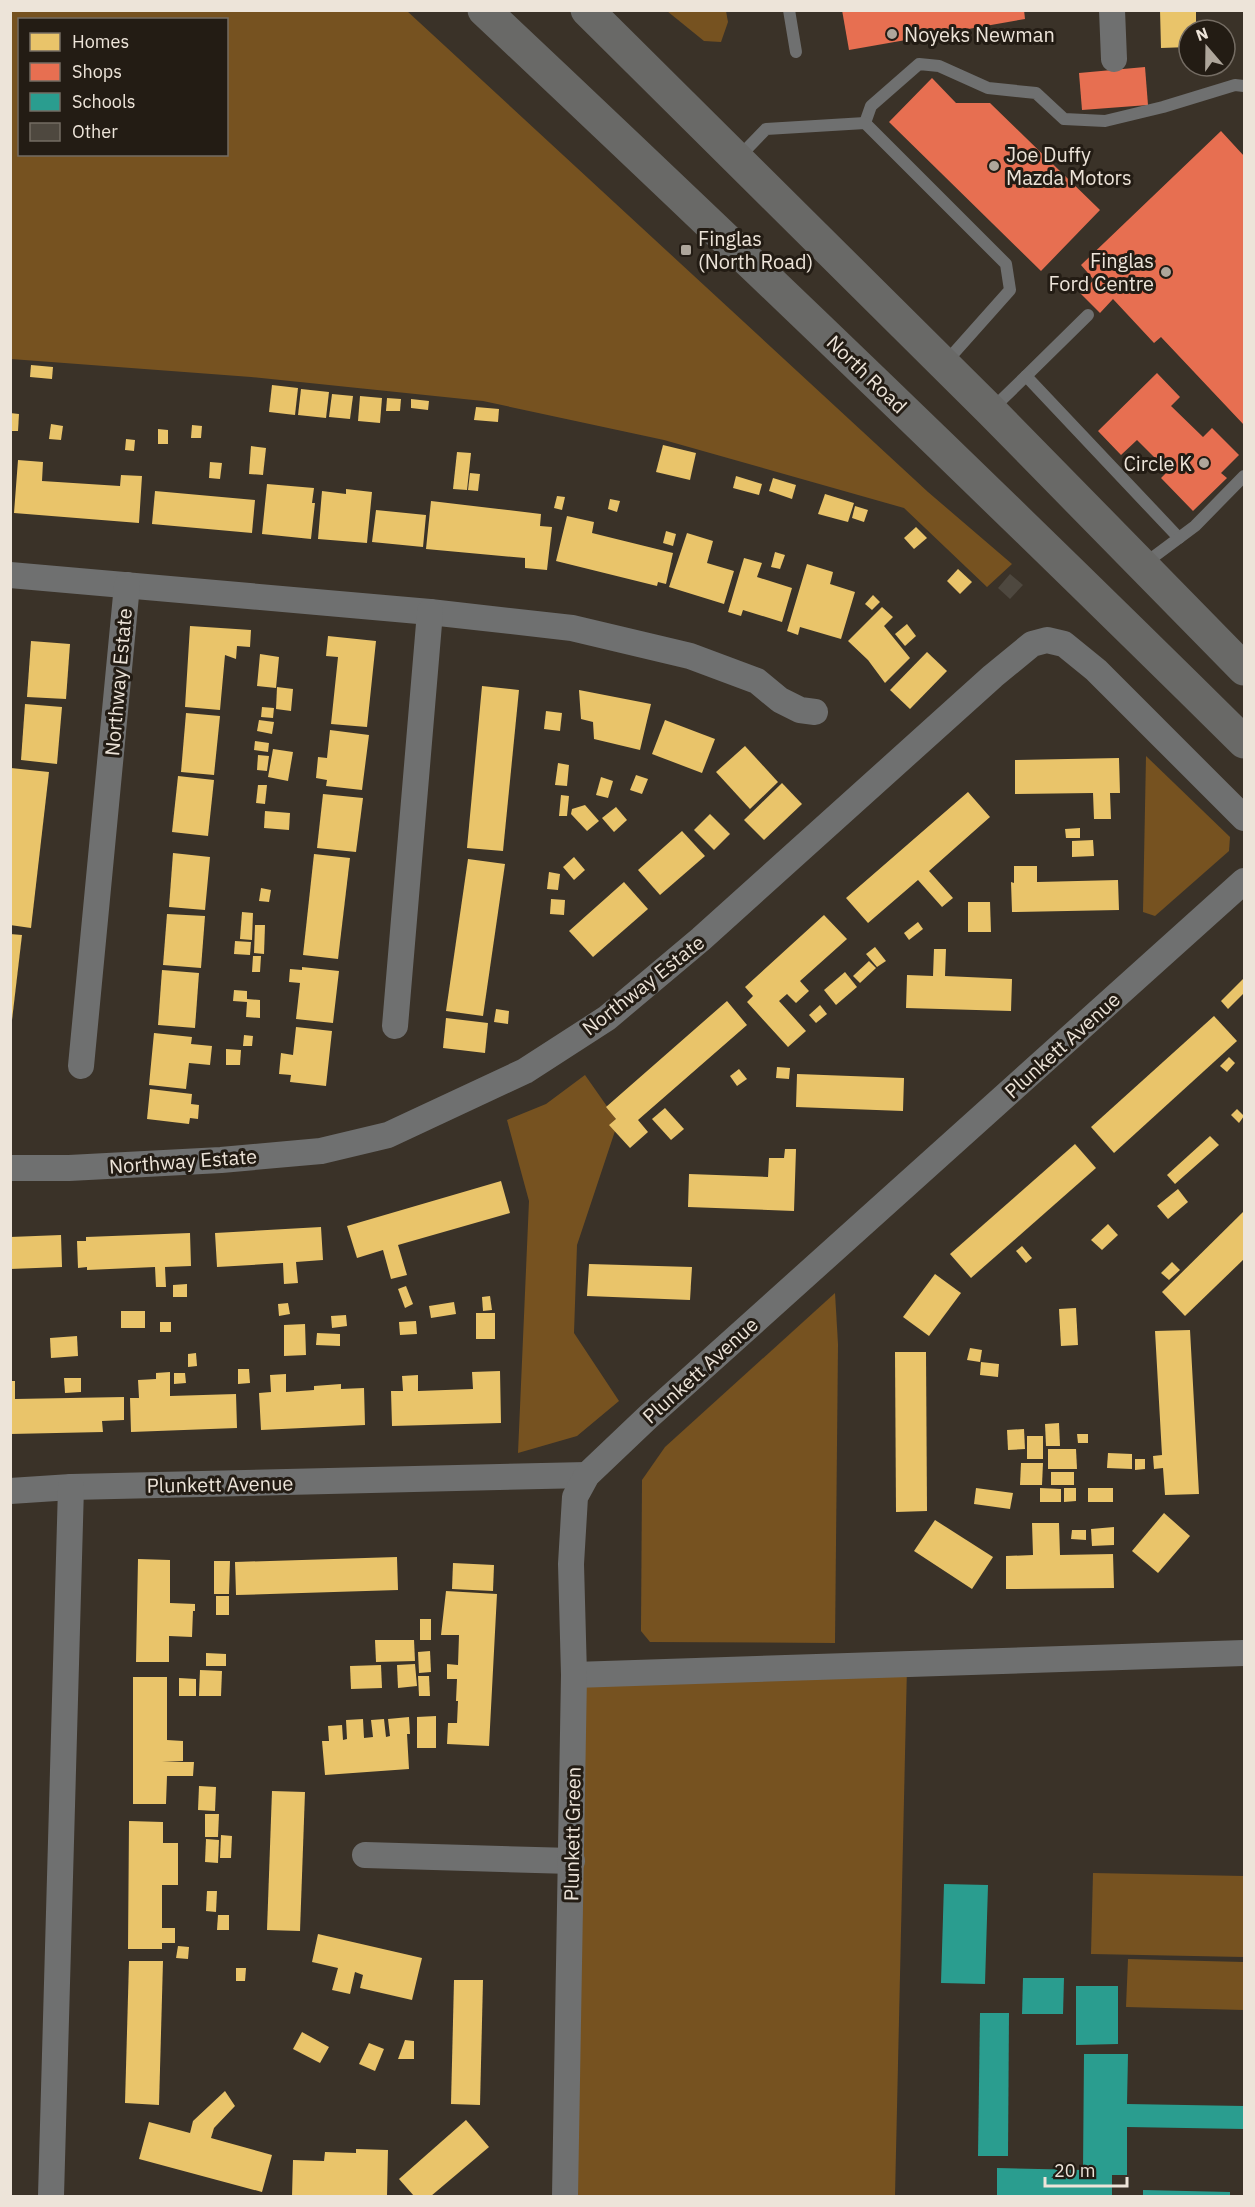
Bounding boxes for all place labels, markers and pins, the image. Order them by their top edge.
place label: Noyeks Newman [904,21,1055,48]
marker: Noyeks Newman [885,27,899,41]
place label: Joe Duffy Mazda Motors [1006,141,1132,191]
marker: Joe Duffy Mazda Motors [987,159,1001,173]
place label: Finglas (North Road) [698,225,813,275]
marker: Finglas (North Road) [679,243,693,257]
place label: Finglas Ford Centre [1049,247,1154,297]
marker: Finglas Ford Centre [1159,265,1173,279]
place label: Circle K [1123,450,1192,477]
marker: Circle K [1197,456,1211,470]

